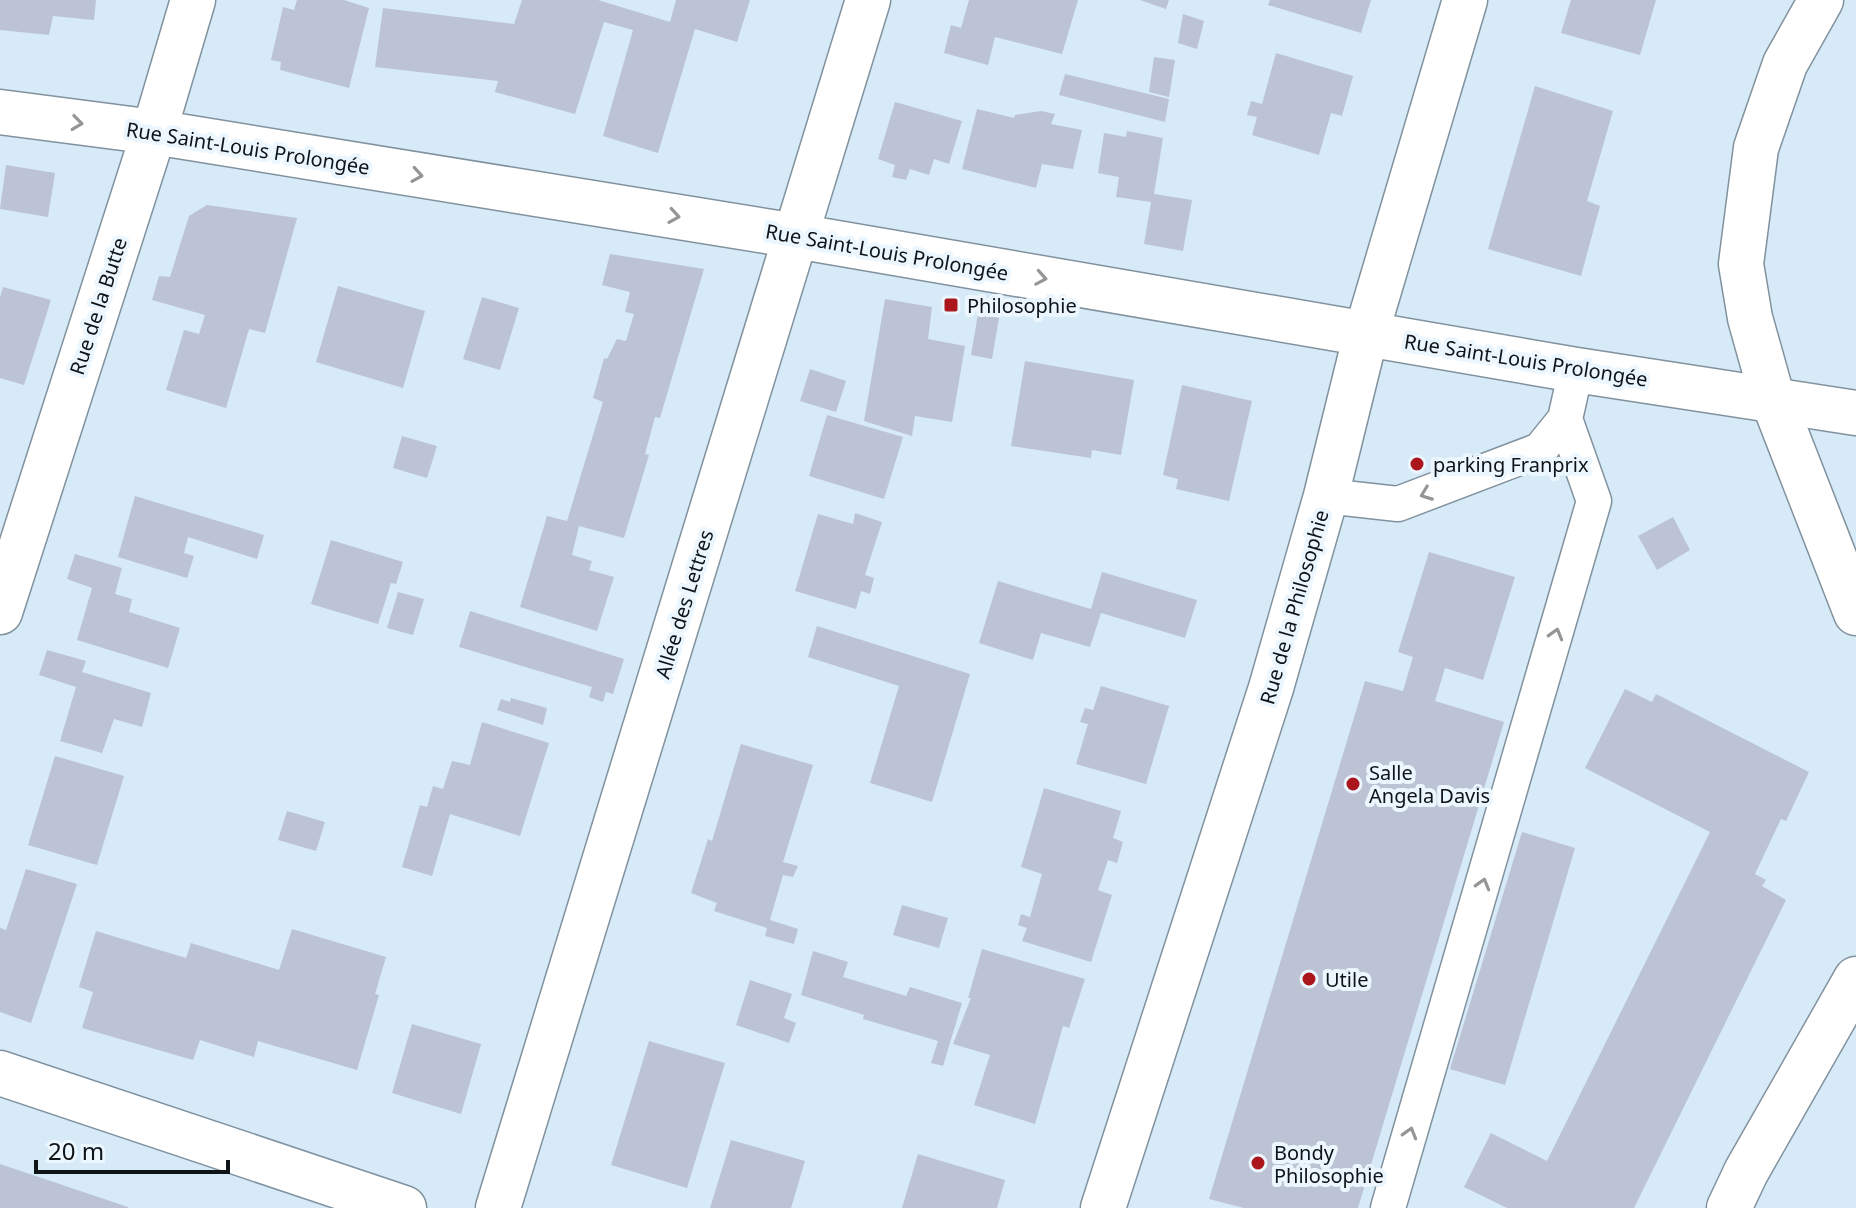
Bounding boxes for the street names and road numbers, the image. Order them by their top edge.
street label: Rue Saint-Louis Prolongée [124,115,372,181]
street label: Rue Saint-Louis Prolongée [763,217,1011,287]
street label: Rue de la Butte [63,234,133,378]
street label: Rue Saint-Louis Prolongée [1402,327,1650,393]
street label: Rue de la Philosophie [1253,507,1335,707]
street label: Allée des Lettres [649,526,719,682]

